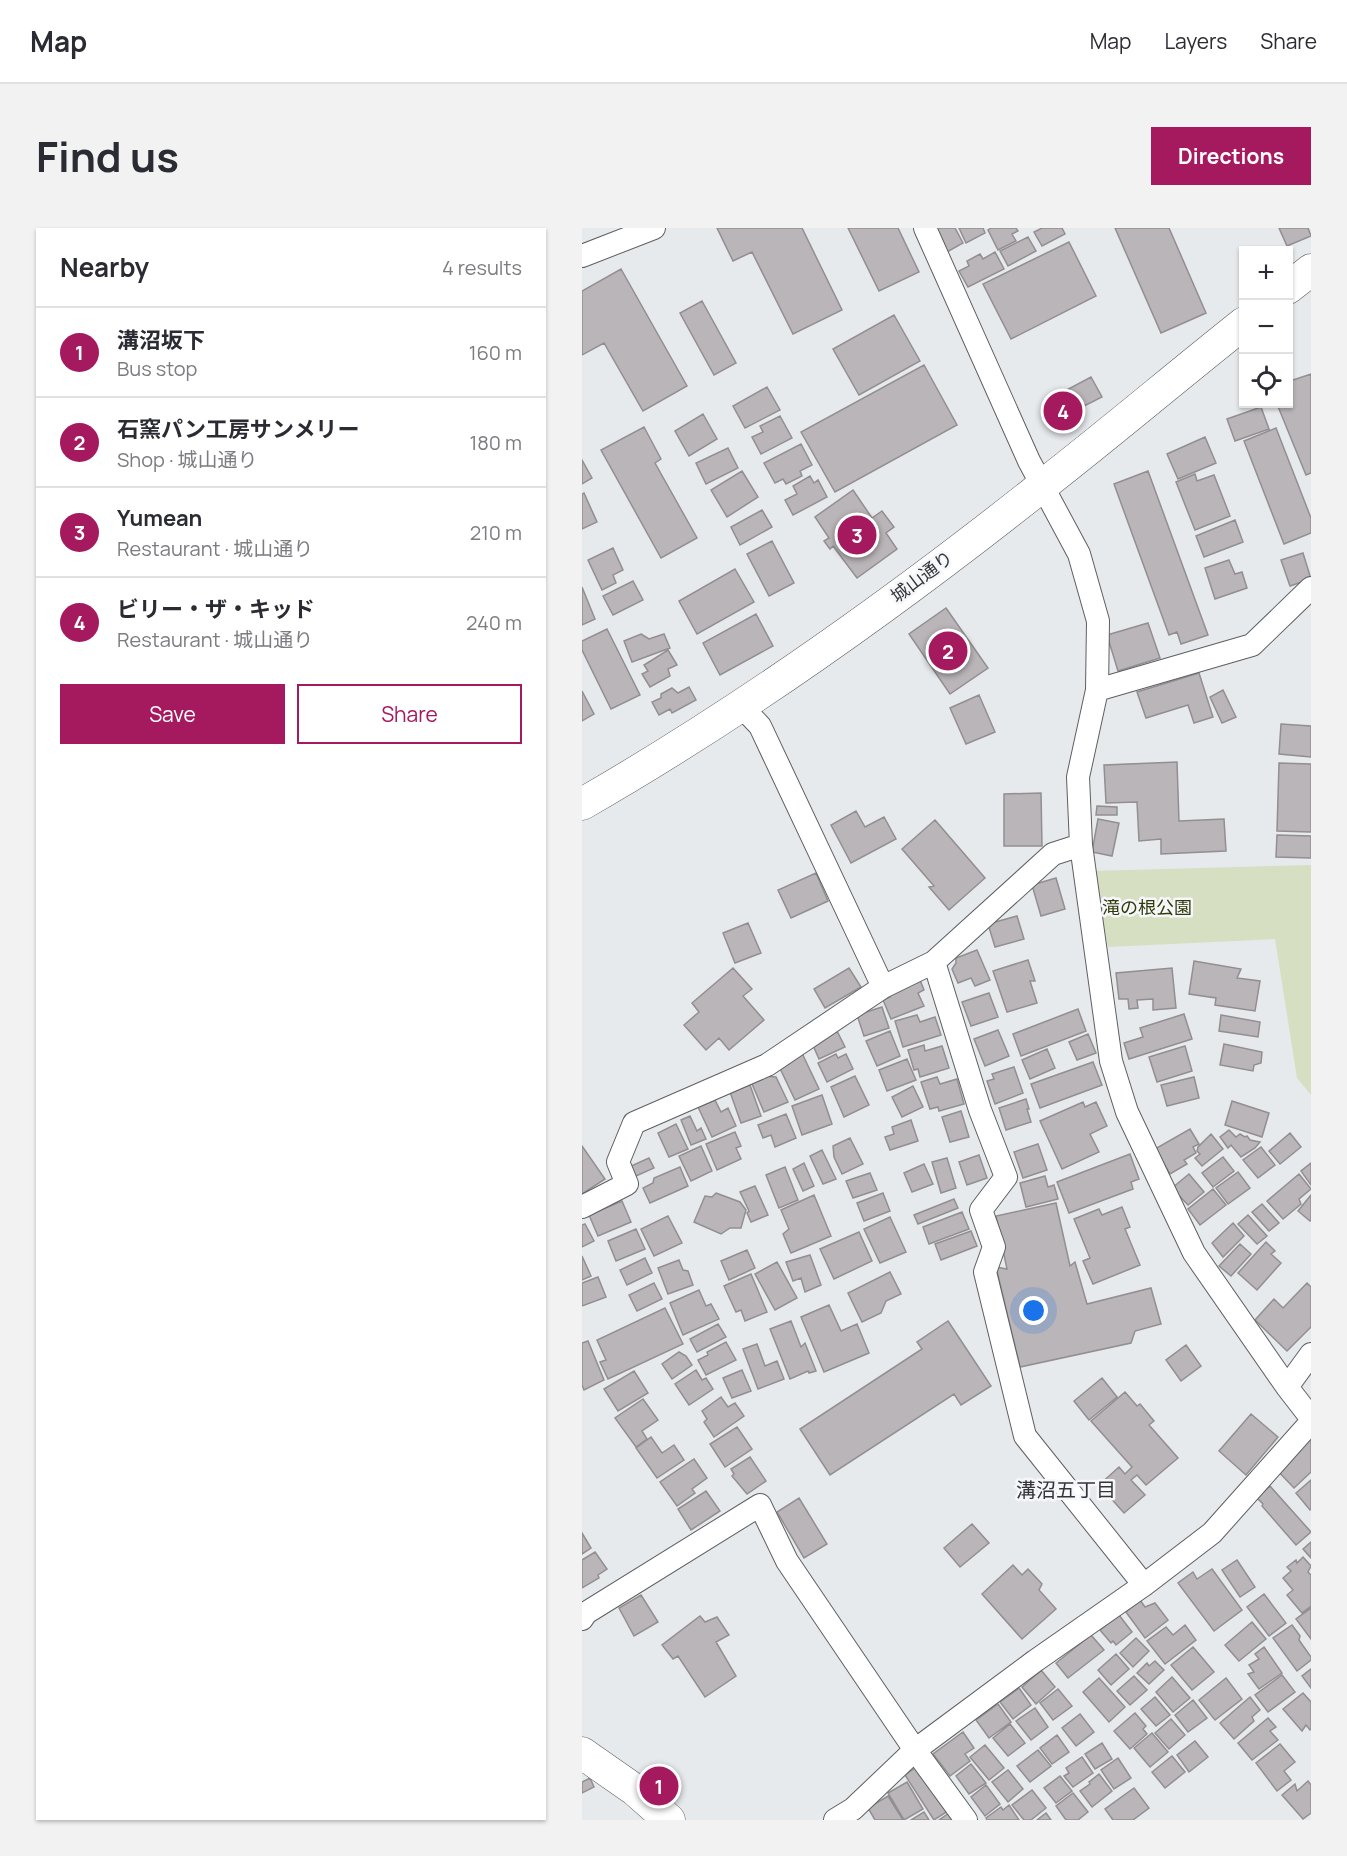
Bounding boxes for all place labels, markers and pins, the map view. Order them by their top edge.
pin: 4 [1044,388,1082,434]
pin: 3 [838,512,876,558]
pin: 2 [928,628,968,674]
pin: 1 [640,1764,679,1808]

